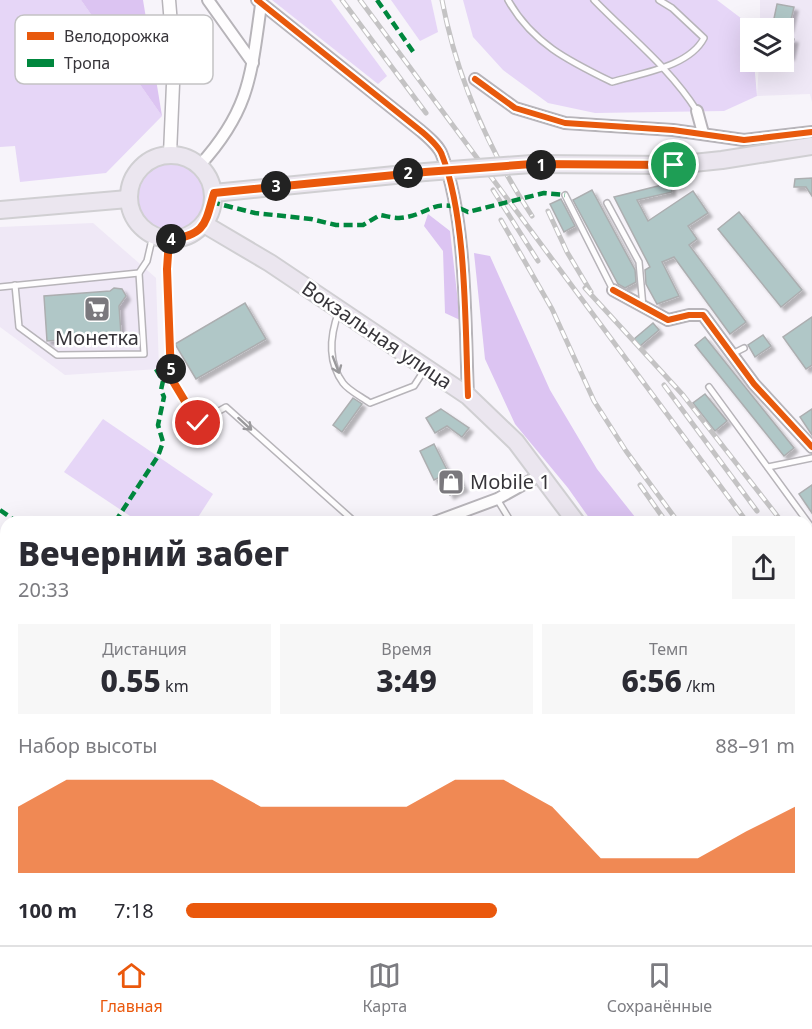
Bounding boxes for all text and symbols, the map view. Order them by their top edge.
legend [15,15,213,84]
map controls [740,18,794,72]
button: layers [740,18,794,72]
text: Велодорожка [64,25,169,47]
text: Тропа [64,52,110,74]
pin [648,139,699,190]
icon: arrive [657,148,690,181]
pin: 1 [526,150,556,180]
text: 1 [536,154,546,176]
pin: 2 [393,158,423,188]
text: 2 [403,162,413,184]
pin: 3 [261,171,291,201]
text: 3 [271,175,281,197]
pin: 4 [156,224,186,254]
text: 4 [166,228,176,250]
street label: Вокзальная улица [297,274,458,395]
supermarket icon: Монетка [82,294,112,324]
place label: Монетка [55,324,139,351]
pin: 5 [156,354,186,384]
one-way arrow [332,356,343,374]
text: 5 [166,358,176,380]
pin [172,397,223,448]
icon: check [181,406,214,439]
one-way arrow [237,417,252,431]
shop icon: Mobile 1 [436,467,466,497]
place label: Mobile 1 [470,468,551,495]
text: Вечерний забег [18,531,289,576]
button: share [732,536,795,599]
text: 20:33 [18,576,69,603]
text: Дистанция [102,638,187,660]
text: Время [381,638,432,660]
text: Темп [649,638,688,660]
text: 0.55 [100,660,161,701]
text: 3:49 [376,660,437,701]
text: 6:56 [621,660,682,701]
text: km [161,675,189,697]
text: /km [682,675,716,697]
text: Набор высоты [18,732,157,759]
text: 88–91 m [715,732,795,759]
text: 100 m [18,897,77,924]
text: 7:18 [114,897,154,924]
tab: Главная [100,959,163,1017]
tab: Карта [362,959,407,1017]
tab: Сохранённые [607,959,712,1017]

